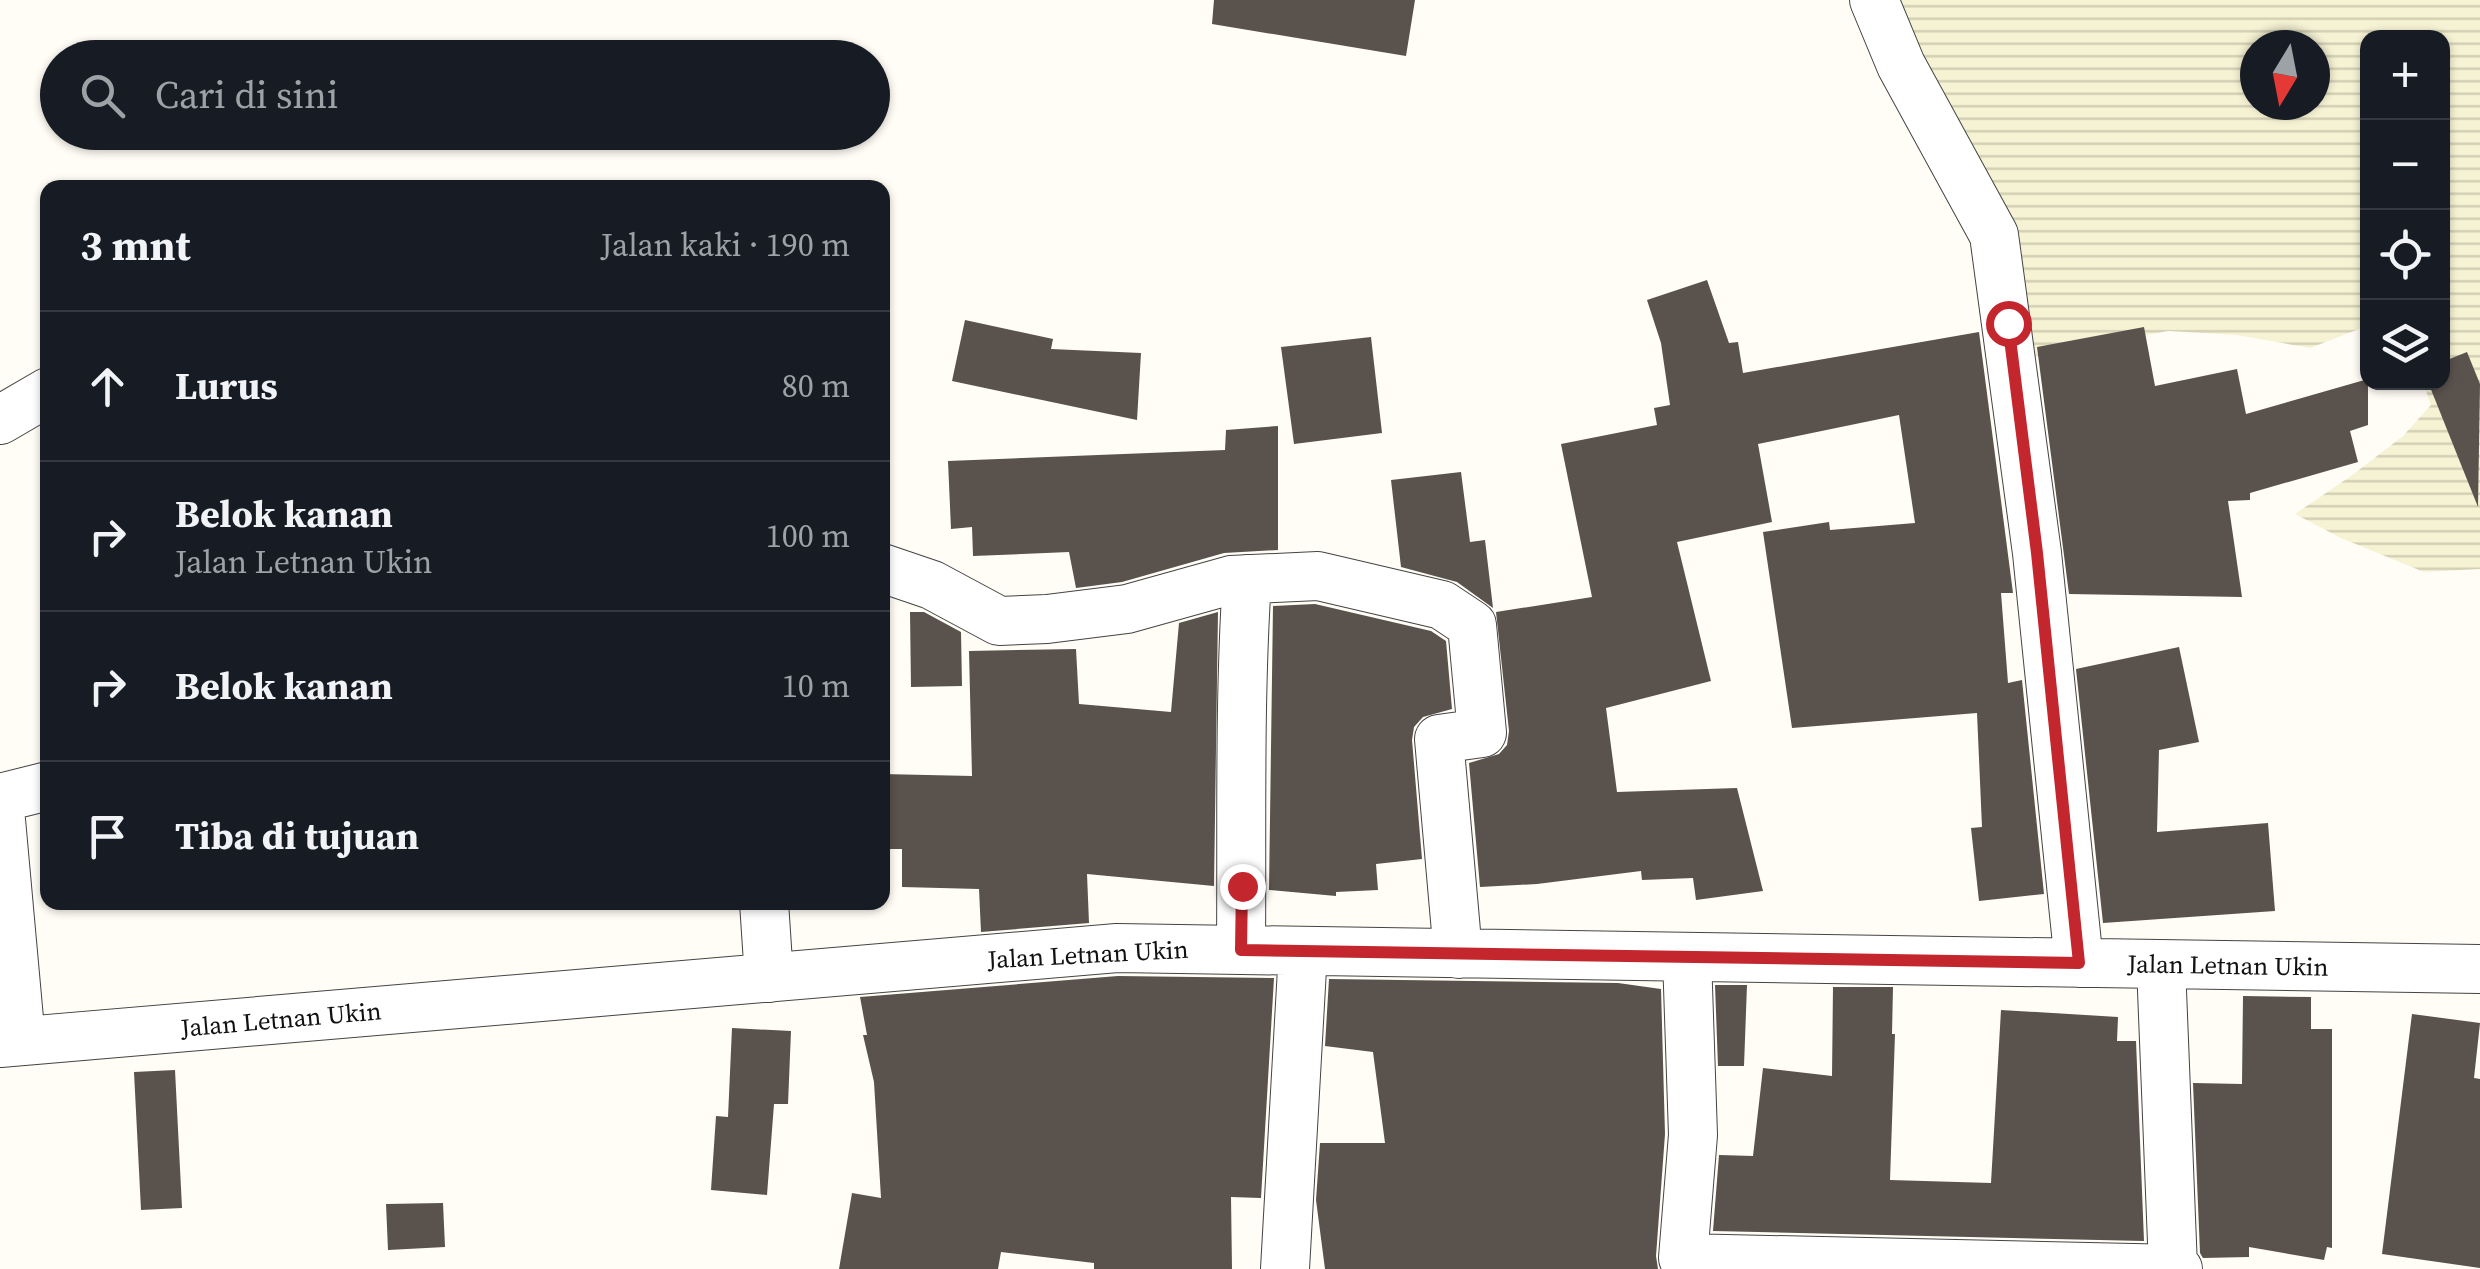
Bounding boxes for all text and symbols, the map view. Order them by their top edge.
north arrow [2240,30,2330,120]
map controls [2360,30,2450,390]
button: + [2360,30,2450,120]
search box [40,40,890,150]
icon: search [75,68,130,123]
text: Cari di sini [155,69,338,121]
button: − [2360,120,2450,210]
button: locate [2360,210,2450,300]
text: 3 mnt [80,216,191,274]
text: Jalan kaki · 190 m [601,223,850,267]
button: layers [2360,300,2450,390]
route start [1986,301,2032,347]
icon: ahead [80,359,135,414]
text: Lurus [175,360,278,412]
text: 80 m [782,364,850,408]
text: Belok kanan [175,488,393,540]
icon: right [80,509,135,564]
text: 100 m [766,514,850,558]
text: Jalan Letnan Ukin [175,540,432,584]
icon: right [80,659,135,714]
text: Belok kanan [175,660,393,712]
text: 10 m [782,664,850,708]
icon: arrive [80,809,135,864]
text: Tiba di tujuan [175,810,419,862]
route end [1220,864,1266,910]
street label: Jalan Letnan Ukin [986,932,1189,976]
street label: Jalan Letnan Ukin [2126,946,2329,984]
street label: Jalan Letnan Ukin [178,993,383,1045]

